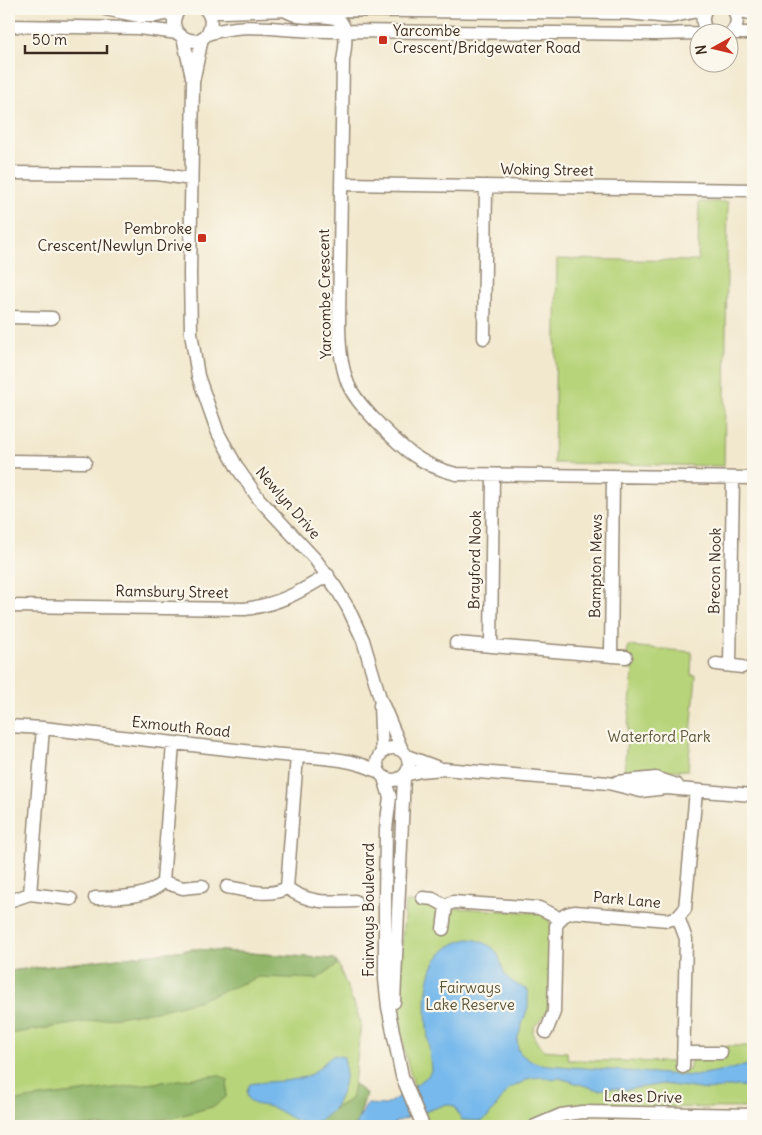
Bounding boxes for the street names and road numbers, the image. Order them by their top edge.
street label: Woking Street [500,159,594,180]
street label: Yarcombe Crescent [314,229,335,359]
street label: Newlyn Drive [252,463,325,543]
street label: Brayford Nook [464,510,485,610]
street label: Bampton Mews [585,513,606,618]
street label: Brecon Nook [704,527,725,614]
street label: Ramsbury Street [115,581,229,602]
street label: Exmouth Road [131,712,231,741]
street label: Fairways Boulevard [359,843,378,977]
street label: Park Lane [592,887,662,912]
street label: Lakes Drive [604,1086,682,1107]

